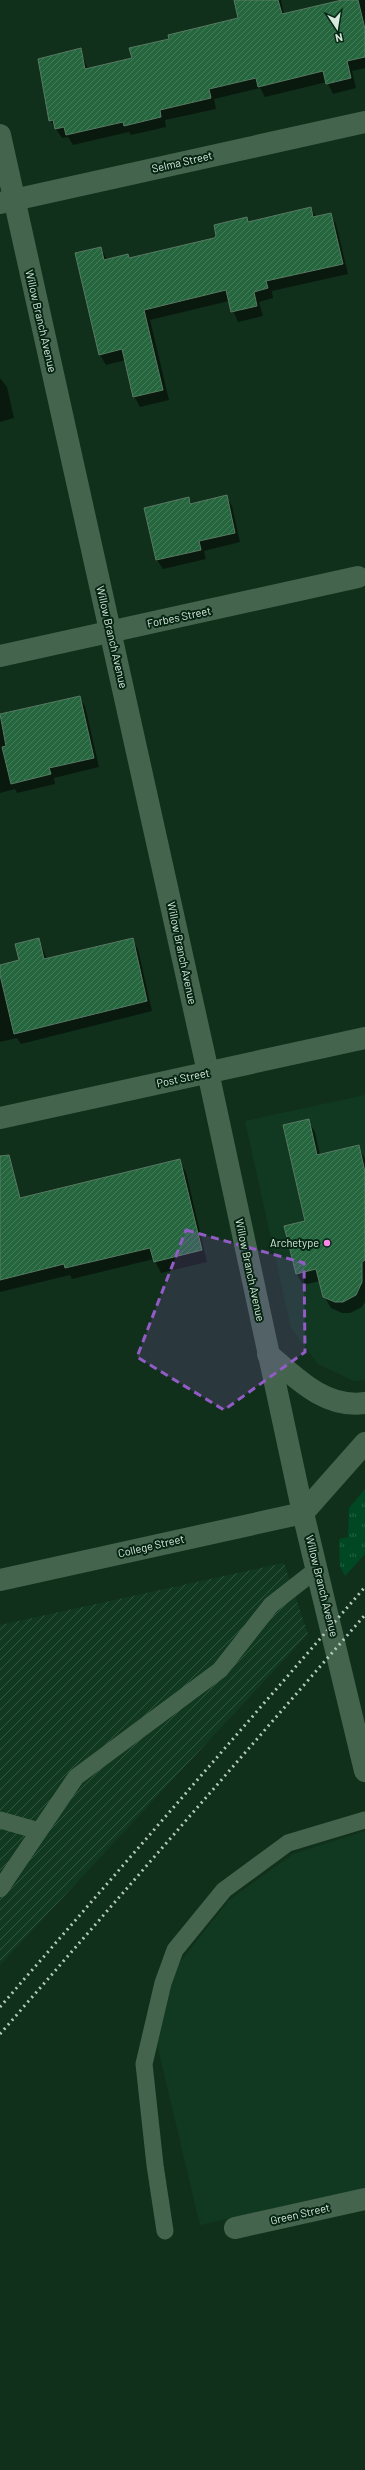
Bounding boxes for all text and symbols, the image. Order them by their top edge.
north arrow [317,8,357,48]
text: N [334,31,344,45]
street label: Selma Street [150,148,213,175]
street label: Willow Branch Avenue [23,268,60,373]
street label: Willow Branch Avenue [94,584,131,689]
street label: Forbes Street [146,603,212,630]
street label: Willow Branch Avenue [165,900,200,1006]
street label: Post Street [155,1066,211,1089]
street label: Willow Branch Avenue [233,1217,268,1323]
place label: Archetype [270,1236,319,1249]
marker: Archetype [322,1238,332,1248]
street label: College Street [117,1532,185,1559]
street label: Willow Branch Avenue [304,1534,341,1638]
street label: Green Street [269,2200,331,2227]

